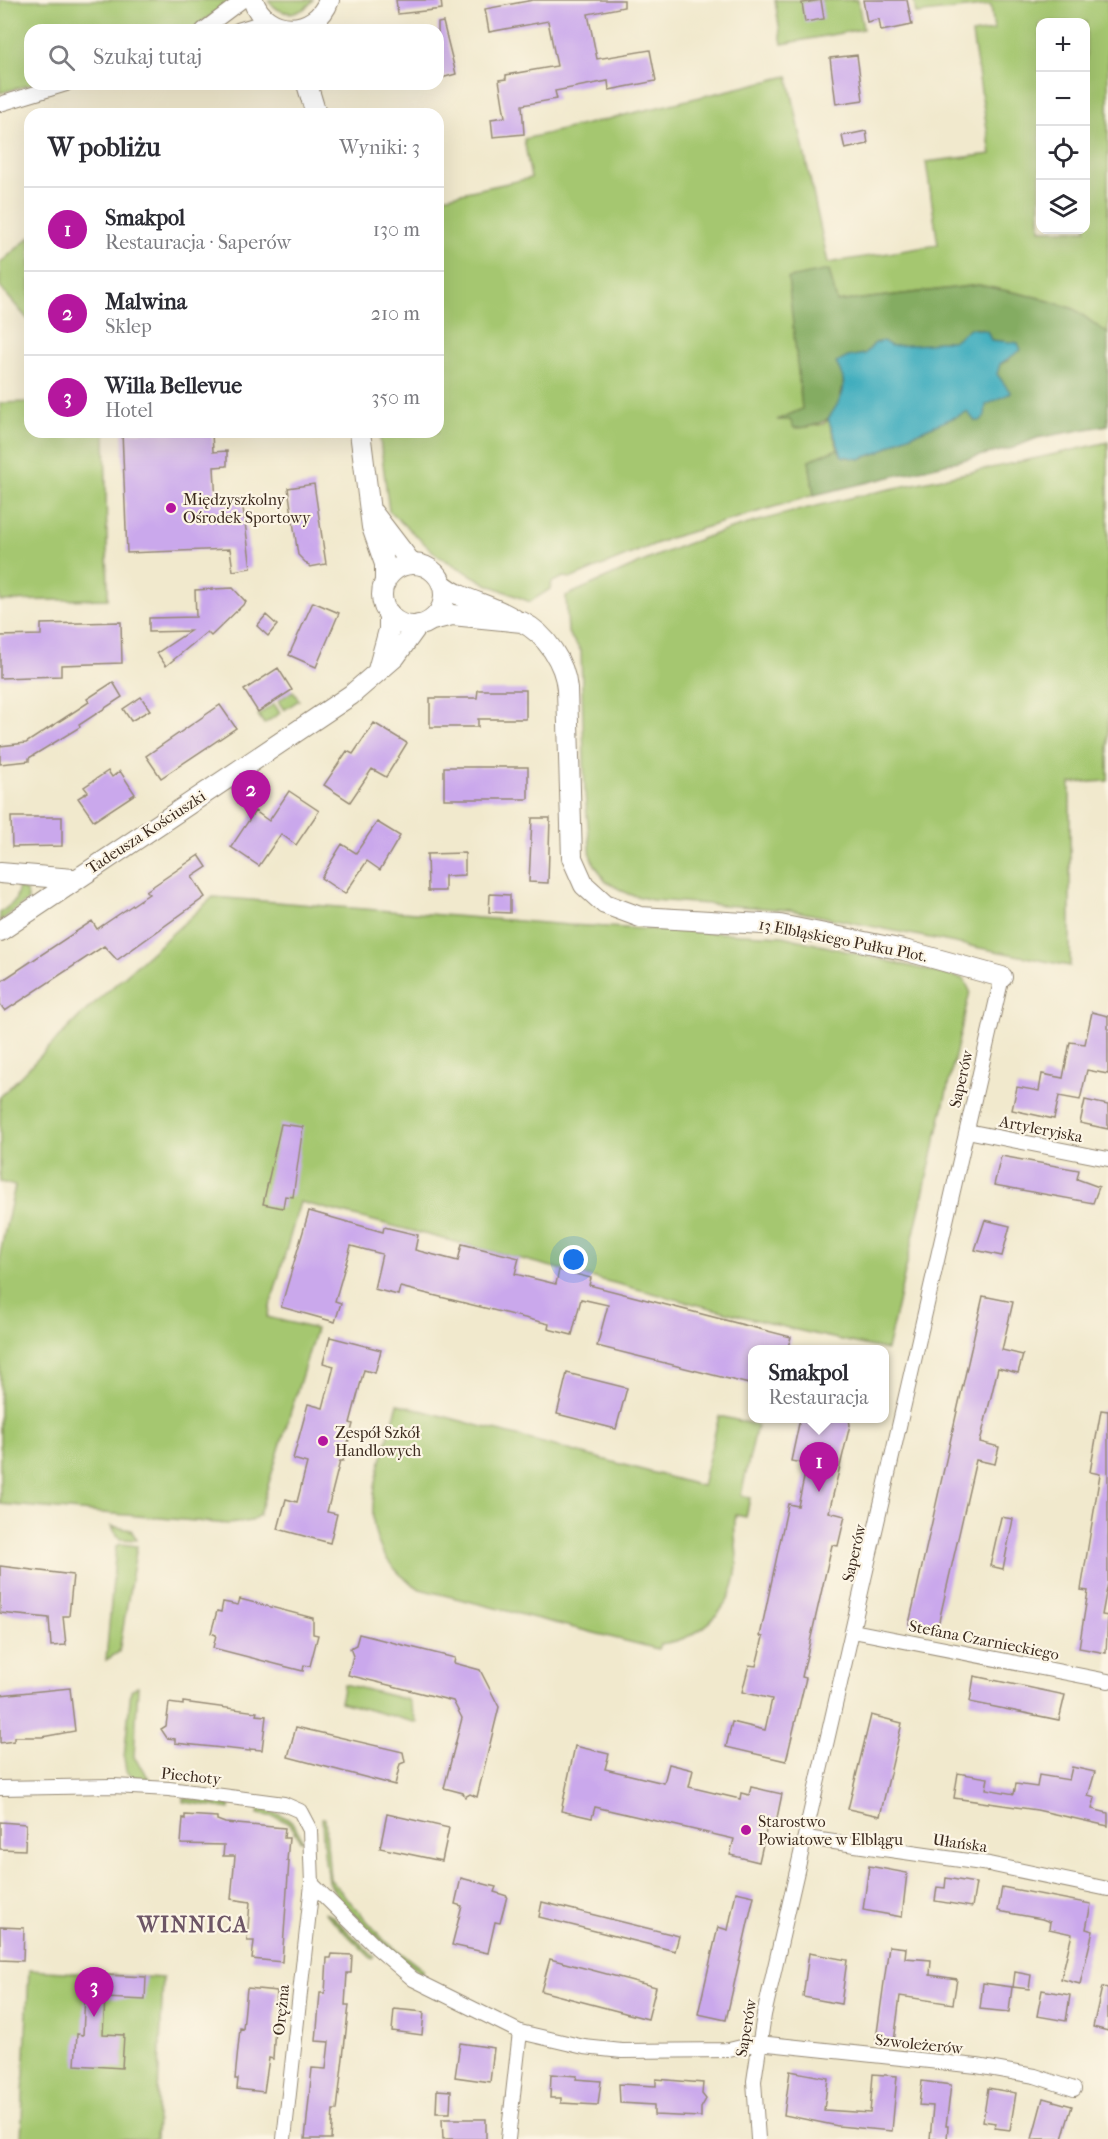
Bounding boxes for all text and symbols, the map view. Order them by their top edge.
map controls [1036,18,1090,234]
button: + [1036,18,1090,72]
search box [24,24,444,90]
icon: search [45,41,78,74]
text: Szukaj tutaj [93,44,202,70]
button: − [1036,72,1090,126]
button: locate [1036,126,1090,180]
text: W pobliżu [48,132,161,163]
text: Wyniki: 3 [339,136,420,159]
button: layers [1036,180,1090,234]
text: Smakpol [105,205,185,231]
text: 1 [64,218,71,241]
text: 130 m [373,218,420,241]
text: Restauracja · Saperów [105,231,291,254]
text: Malwina [105,289,187,315]
text: 2 [62,302,73,325]
text: 210 m [371,302,420,325]
text: Sklep [105,315,152,338]
text: Willa Bellevue [105,373,242,399]
text: 3 [63,386,72,409]
text: 350 m [371,386,420,409]
text: Hotel [105,399,153,422]
place label: Międzyszkolny Ośrodek Sportowy [183,490,311,527]
marker: Międzyszkolny Ośrodek Sportowy [164,501,178,515]
pin: 2 [232,770,270,820]
street label: Tadeusza Kościuszki [83,786,209,878]
street label: 13 Elbląskiego Pułku Plot. [757,914,929,966]
street label: Saperów [945,1047,977,1110]
street label: Artyleryjska [997,1111,1085,1147]
your location [559,1245,588,1274]
popup [748,1345,889,1423]
text: Smakpol [768,1360,849,1386]
text: Restauracja [768,1386,869,1409]
place label: Zespół Szkół Handlowych [335,1423,421,1460]
marker: Zespół Szkół Handlowych [316,1434,330,1448]
pin: 1 [800,1442,838,1492]
street label: Saperów [838,1521,870,1584]
street label: Stefana Czarnieckiego [907,1616,1061,1664]
street label: Piechoty [160,1763,222,1789]
place label: Starostwo Powiatowe w Elblągu [758,1812,903,1849]
marker: Starostwo Powiatowe w Elblągu [739,1823,753,1837]
street label: Ułańska [931,1830,989,1856]
district label: WINNICA [136,1912,249,1938]
pin: 3 [74,1968,113,2017]
street label: Orężna [269,1983,293,2036]
street label: Saperów [732,1996,761,2059]
street label: Szwoleżerów [874,2030,965,2058]

